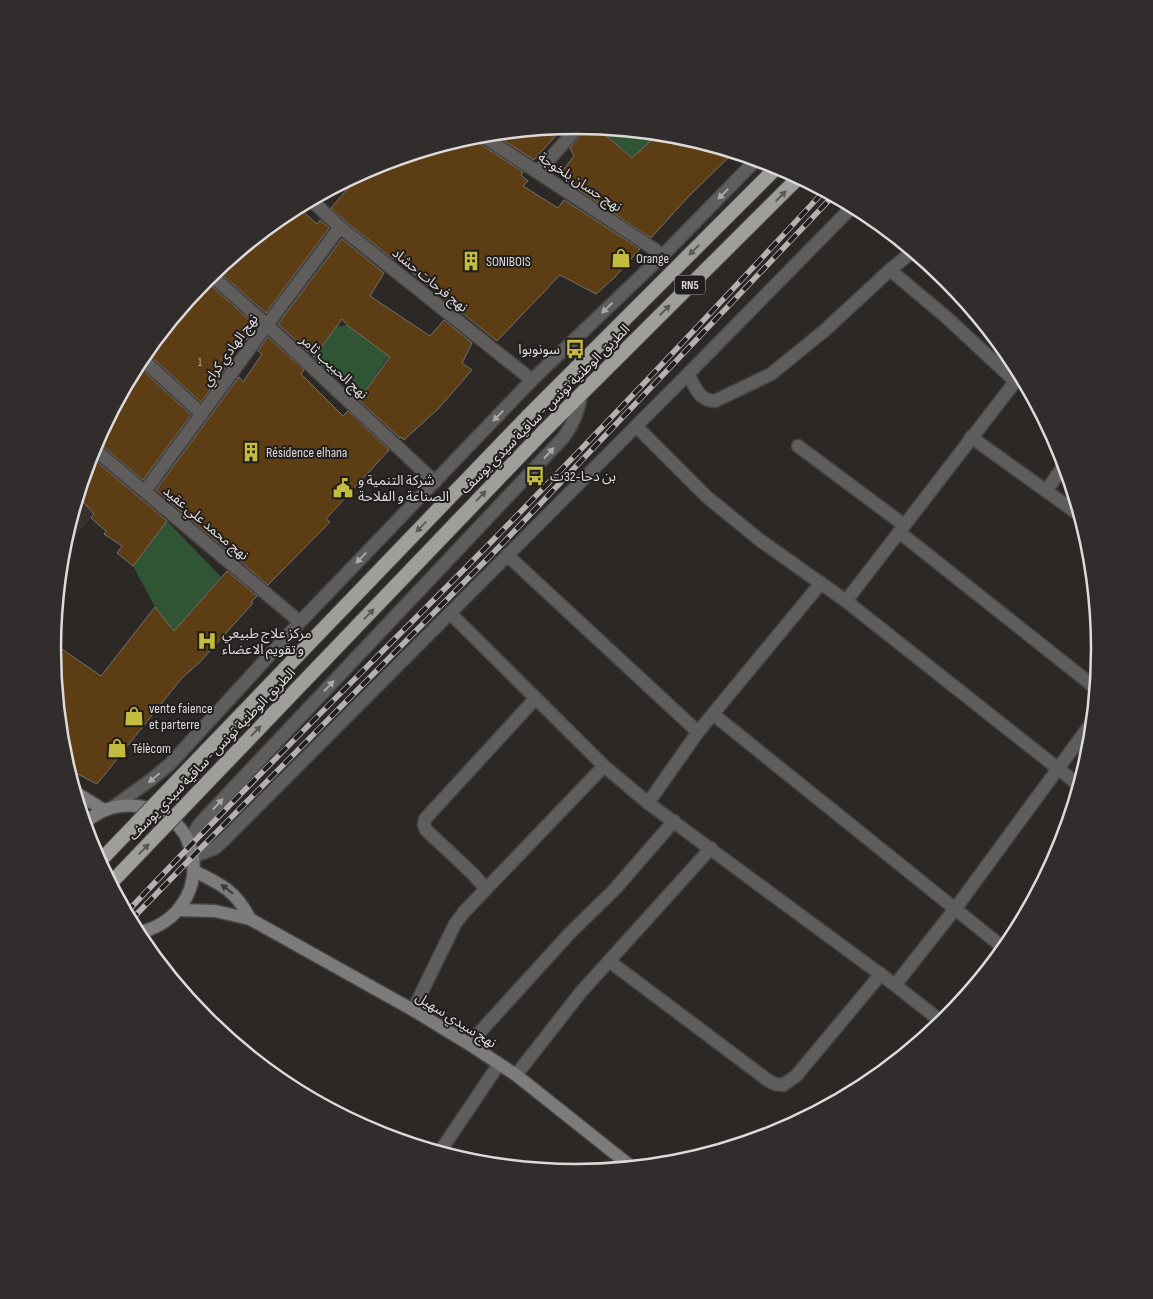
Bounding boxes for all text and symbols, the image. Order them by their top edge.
street label: نهج حسان بلخوجة [534,149,625,217]
one-way arrow [717,188,729,200]
one-way arrow [774,190,786,202]
one-way arrow [688,243,700,255]
street label: نهج فرحات حشاد [387,244,472,317]
shop icon: Orange [610,247,632,269]
building icon: SONIBOIS [460,250,482,272]
place label: Orange [636,250,669,267]
place label: SONIBOIS [486,253,531,270]
road number: RN5 [675,276,705,294]
one-way arrow [601,302,613,314]
one-way arrow [659,304,671,316]
street label: نهج الهادي كراي [198,311,264,391]
street label: الطريق الوطنية تونس - ساقية سيدي يوسف [457,321,635,499]
street label: نهج الحبيب ثامر [294,331,372,404]
bus stop icon: سونوبوا [564,338,586,360]
place label: سونوبوا [518,341,560,358]
house number: 1 [198,356,202,369]
one-way arrow [492,409,504,421]
building icon: Résidence elhana [240,441,262,463]
place label: Résidence elhana [266,444,347,461]
one-way arrow [543,448,555,460]
bus stop icon: بن دحا-32ت [524,465,546,487]
place label: بن دحا-32ت [550,468,616,485]
place label: شركة التنمية و الصناعة و الفلاحة [358,472,449,505]
public building icon: شركة التنمية و الصناعة و الفلاحة [332,477,354,499]
street label: نهج محمد علي عقيد [158,482,252,566]
one-way arrow [475,491,487,503]
one-way arrow [415,521,427,533]
one-way arrow [355,552,367,564]
one-way arrow [363,608,375,620]
place label: مركز علاج طبيعي و تقويم الاعضاء [222,625,312,660]
hospital icon: مركز علاج طبيعي و تقويم الاعضاء [196,630,218,652]
street label: الطريق الوطنية تونس - ساقية سيدي يوسف [125,664,301,845]
one-way arrow [323,681,335,693]
place label: vente faience et parterre [149,700,213,733]
shop icon: vente faience et parterre [123,705,145,727]
one-way arrow [250,725,262,737]
shop icon: Télècom [106,737,128,759]
place label: Télècom [132,740,171,757]
one-way arrow [147,772,160,783]
one-way arrow [212,799,224,811]
one-way arrow [138,843,150,855]
one-way arrow [220,884,234,894]
street label: نهج سيدي سهيل [411,988,500,1054]

